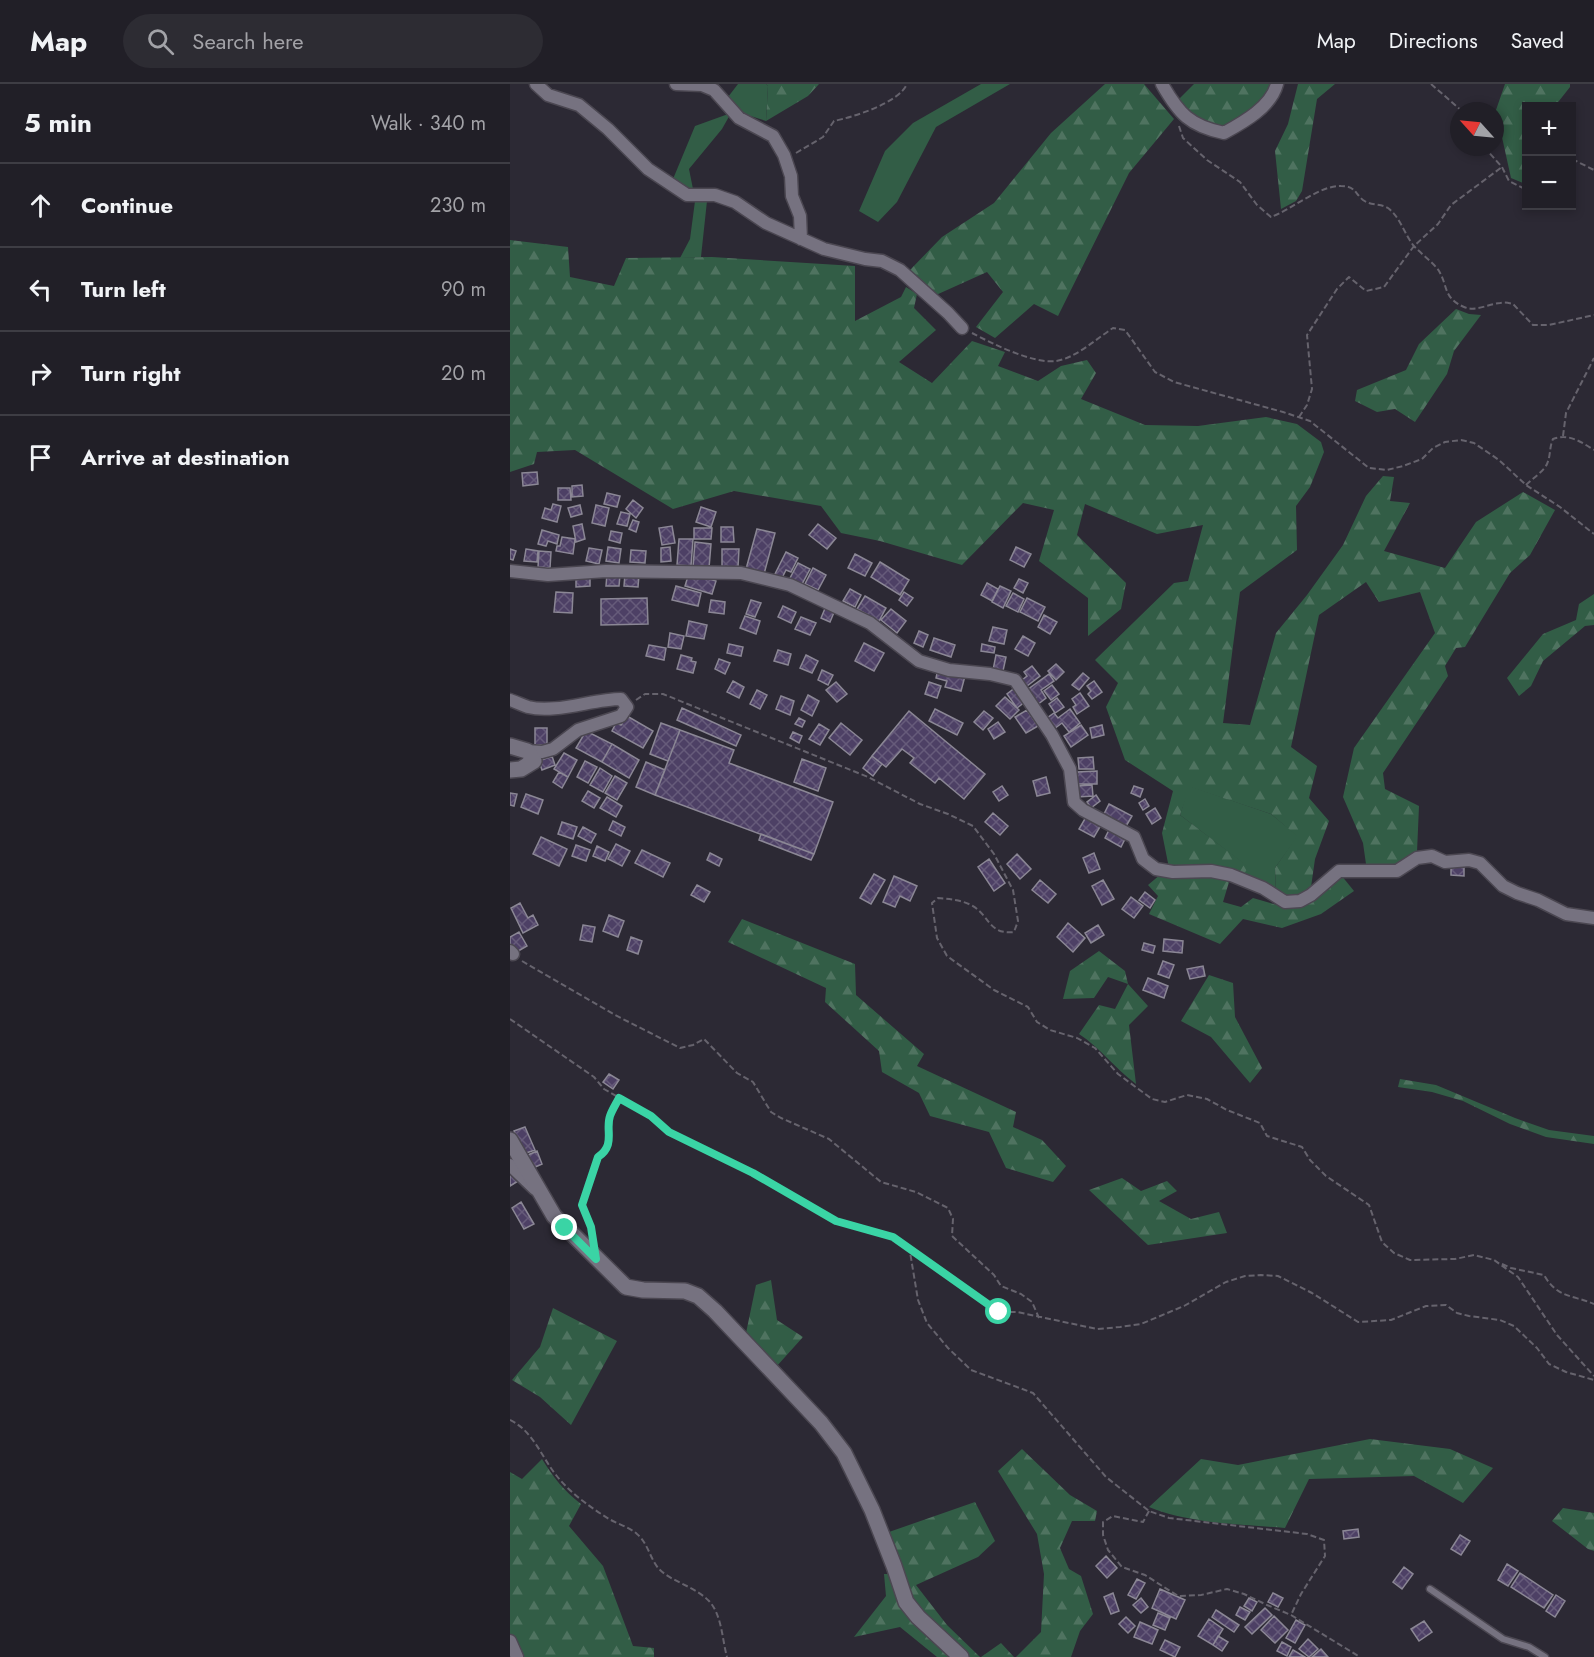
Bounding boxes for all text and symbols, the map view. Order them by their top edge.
search box [123,14,543,68]
text: Map [30,21,87,62]
icon: search [144,25,177,58]
text: Search here [192,25,304,57]
text: Map [1317,26,1356,56]
text: Directions [1389,26,1478,56]
text: Saved [1511,26,1564,56]
north arrow [1450,102,1504,156]
map controls [1522,102,1576,210]
button: + [1522,102,1576,156]
text: 5 min [24,104,92,142]
text: Walk · 340 m [371,109,486,138]
button: − [1522,156,1576,210]
icon: ahead [24,189,57,222]
text: Continue [81,189,173,221]
text: 230 m [430,191,486,220]
icon: left [24,273,57,306]
text: Turn left [81,273,166,305]
text: 90 m [441,275,486,304]
icon: right [24,357,57,390]
text: Turn right [81,357,181,389]
text: 20 m [441,359,486,388]
icon: arrive [24,441,57,474]
text: Arrive at destination [81,441,290,473]
route end [551,1214,577,1240]
route start [985,1298,1011,1324]

